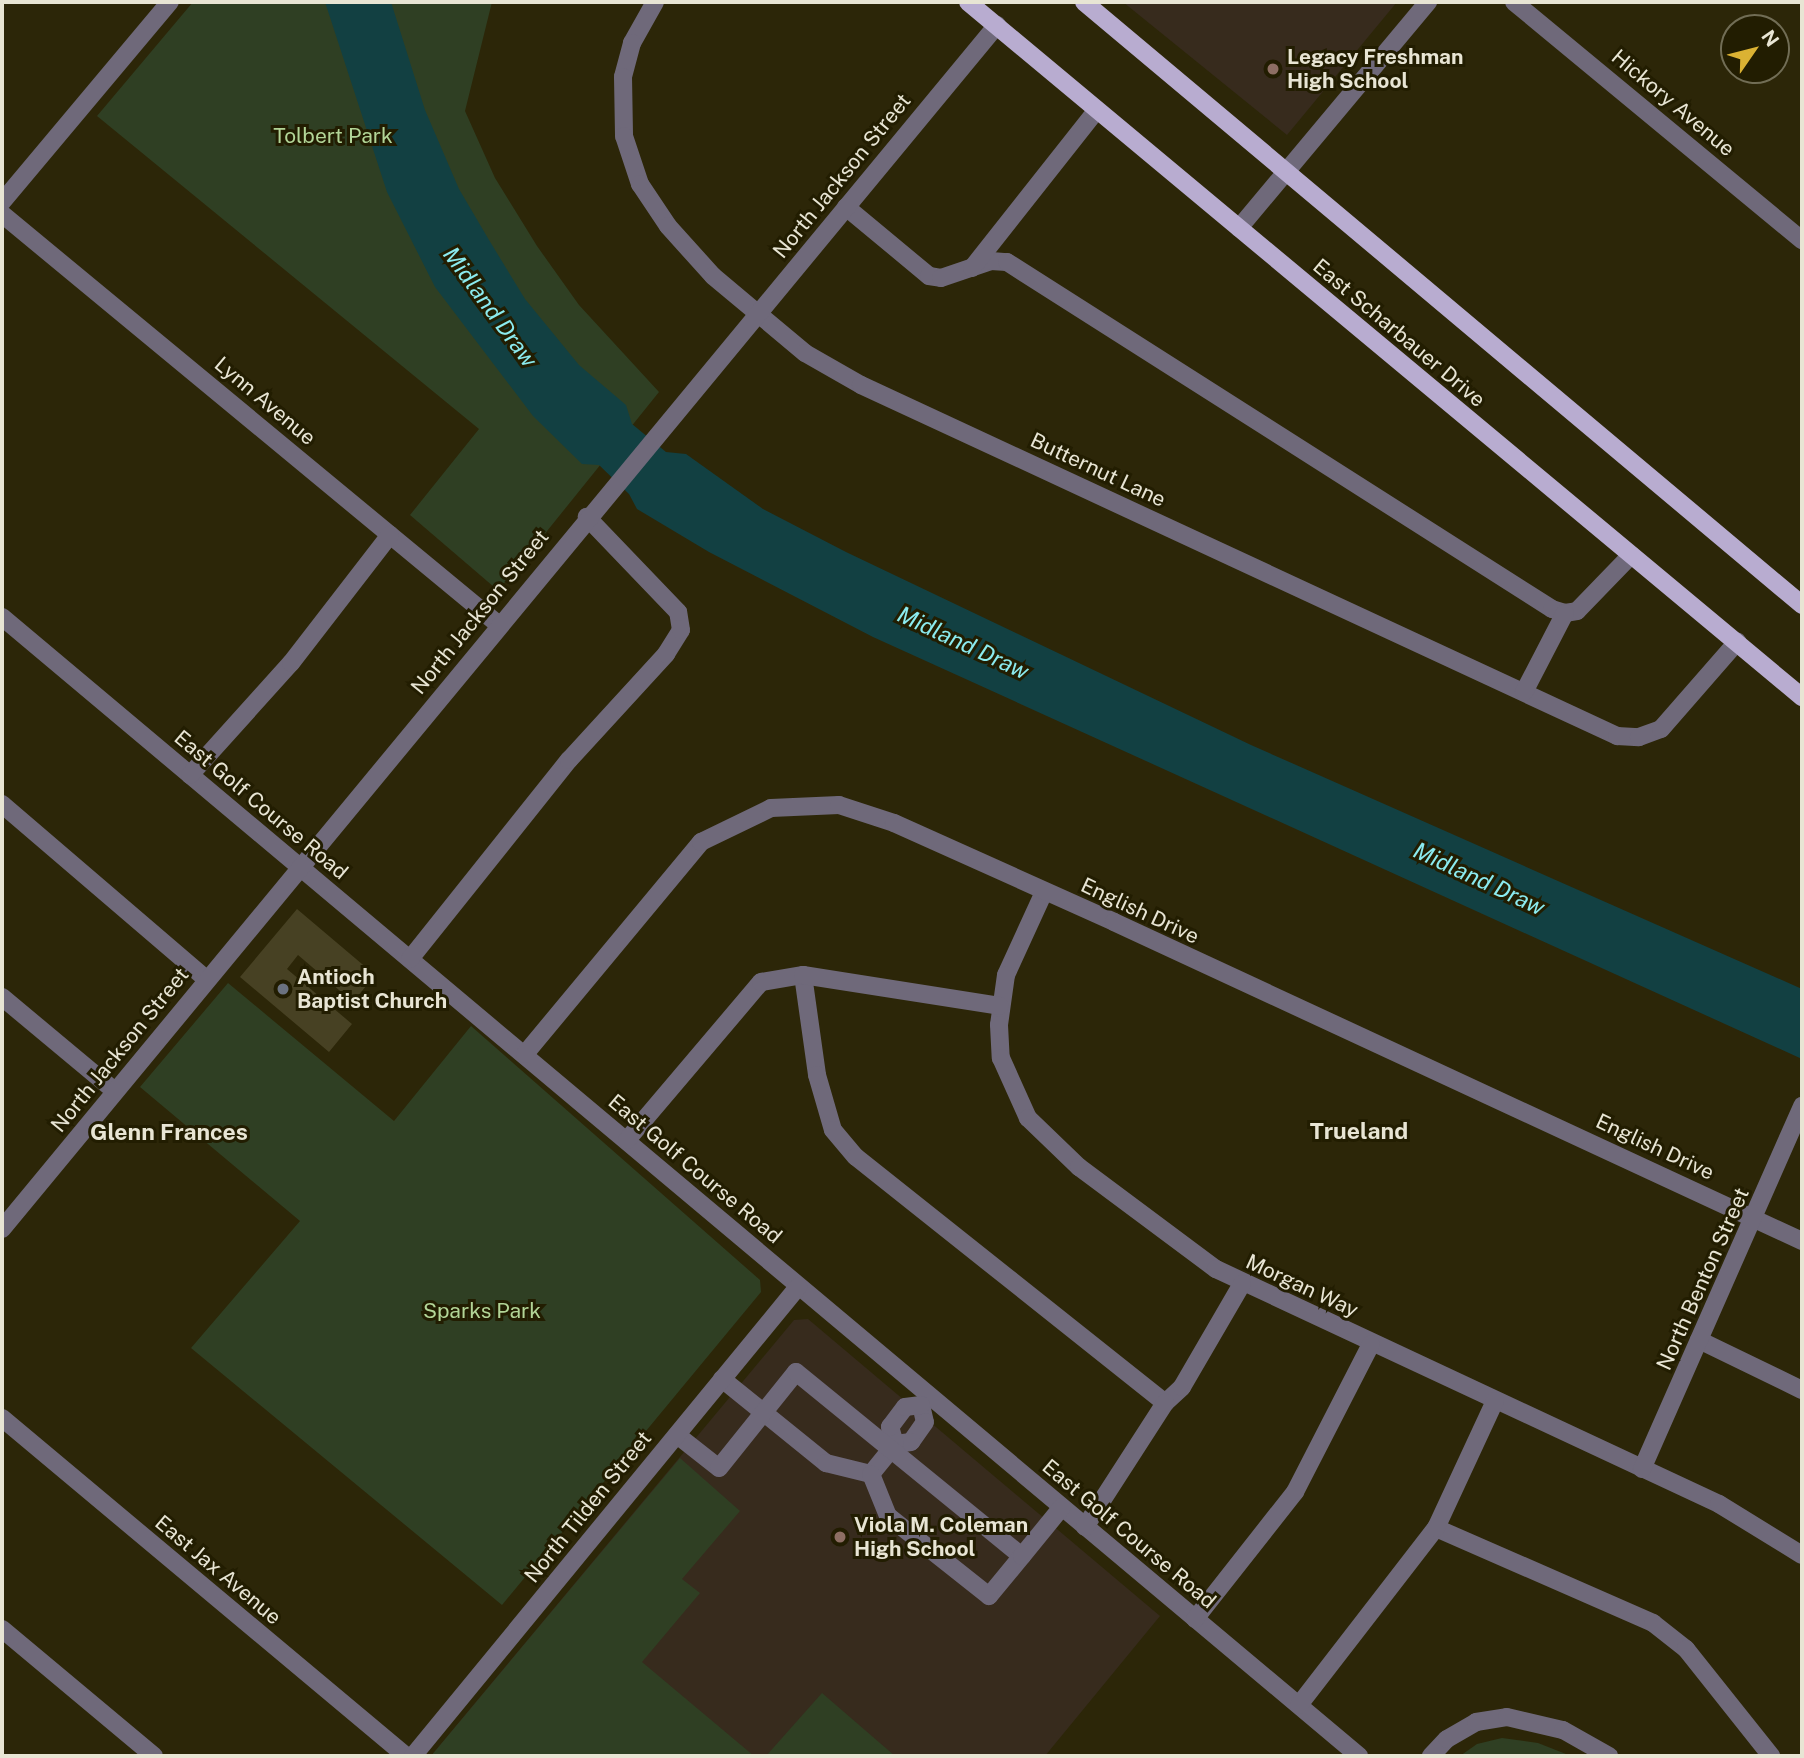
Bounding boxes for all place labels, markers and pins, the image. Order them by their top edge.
place label: Legacy Freshman High School [1287,44,1464,94]
marker: Legacy Freshman High School [1265,61,1281,77]
place label: Antioch Baptist Church [297,964,447,1014]
marker: Antioch Baptist Church [275,981,291,997]
place label: Viola M. Coleman High School [854,1512,1028,1562]
marker: Viola M. Coleman High School [832,1529,848,1545]

